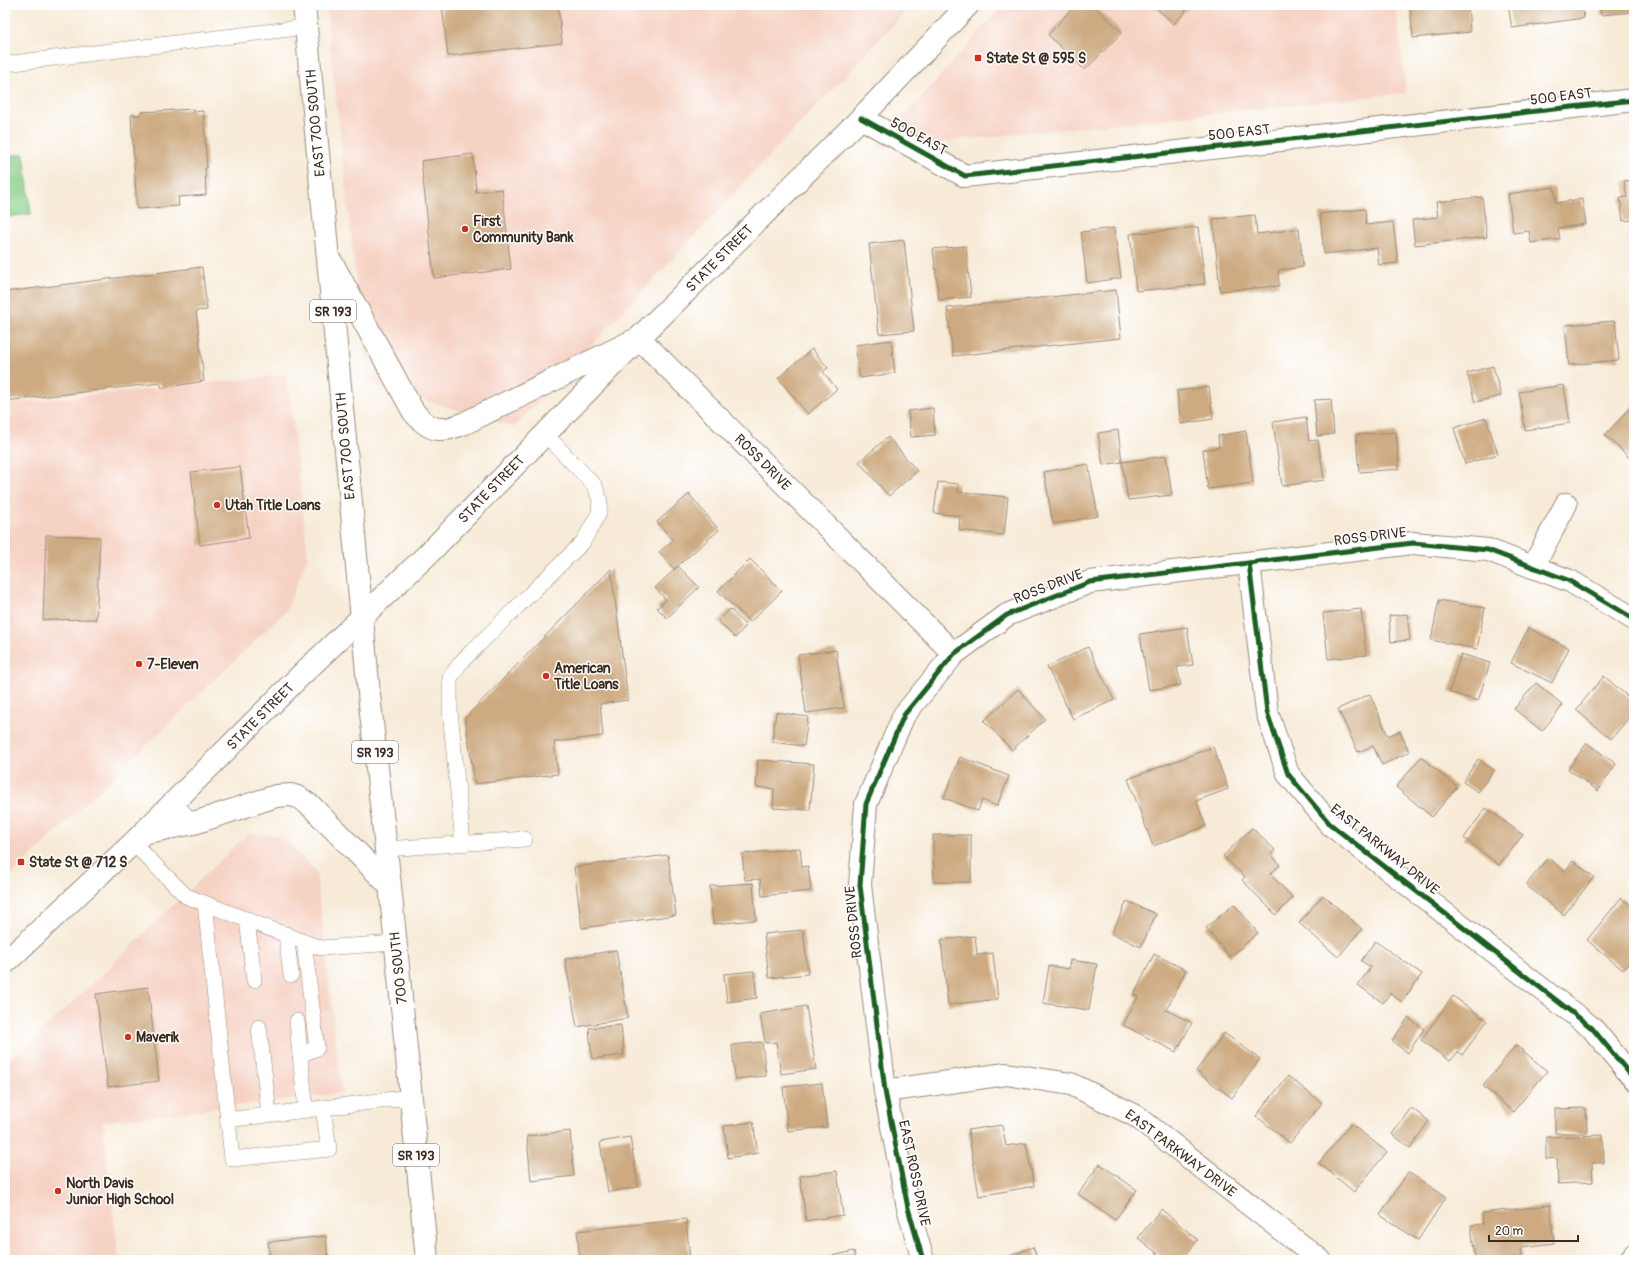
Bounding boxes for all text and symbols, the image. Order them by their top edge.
place label: State St @ 595 S [986,50,1086,67]
marker: State St @ 595 S [973,53,983,63]
street label: EAST 700 SOUTH [302,68,329,177]
street label: 500 EAST [1529,84,1593,109]
street label: 500 EAST [887,114,950,159]
street label: 500 EAST [1207,121,1271,144]
place label: First Community Bank [473,213,574,246]
street label: STATE STREET [682,221,757,295]
marker: First Community Bank [460,224,470,234]
road number: SR 193 [310,300,356,322]
street label: EAST 700 SOUTH [332,391,359,500]
street label: ROSS DRIVE [731,431,794,494]
street label: STATE STREET [455,452,528,527]
place label: Utah Title Loans [225,497,321,514]
marker: Utah Title Loans [212,500,222,510]
street label: ROSS DRIVE [1333,524,1407,549]
street label: ROSS DRIVE [1011,565,1085,607]
place label: 7-Eleven [147,656,199,673]
marker: 7-Eleven [134,659,144,669]
place label: American Title Loans [553,660,619,693]
marker: American Title Loans [541,671,551,681]
street label: STATE STREET [223,679,298,753]
road number: SR 193 [352,741,398,763]
street label: EAST PARKWAY DRIVE [1327,800,1443,898]
place label: State St @ 712 S [29,854,127,871]
marker: State St @ 712 S [16,857,26,867]
street label: ROSS DRIVE [841,885,866,959]
street label: 700 SOUTH [386,931,411,1005]
place label: Maverik [136,1029,179,1046]
marker: Maverik [123,1032,133,1042]
street label: EAST PARKWAY DRIVE [1122,1106,1240,1201]
street label: EAST ROSS DRIVE [895,1118,934,1228]
road number: SR 193 [393,1144,439,1166]
place label: North Davis Junior High School [66,1175,174,1208]
marker: North Davis Junior High School [53,1186,63,1196]
scale bar [1489,1217,1578,1243]
text: 20 m [1495,1224,1524,1239]

